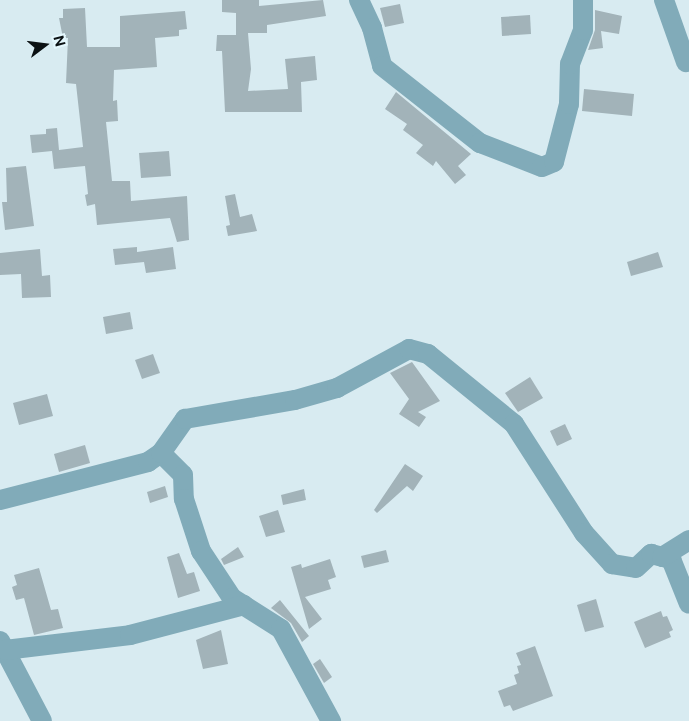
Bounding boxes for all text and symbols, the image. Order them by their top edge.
north arrow [20,20,70,70]
text: N [50,34,69,48]

